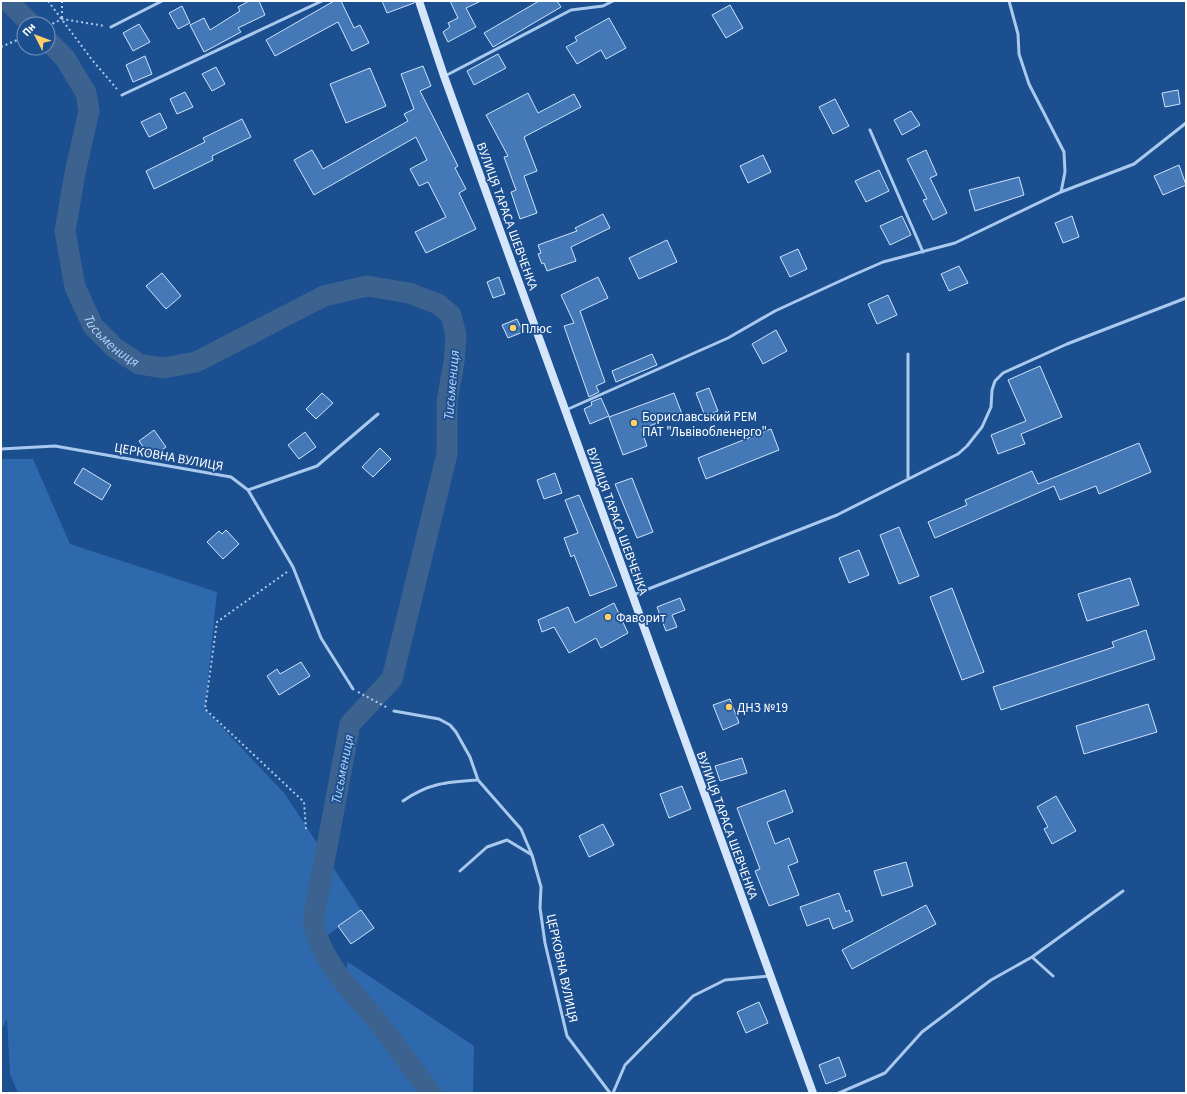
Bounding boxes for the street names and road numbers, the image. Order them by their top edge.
street label: ВУЛИЦЯ ТАРАСА ШЕВЧЕНКА [472,140,543,294]
street label: ЦЕРКОВНА ВУЛИЦЯ [113,439,225,475]
street label: ВУЛИЦЯ ТАРАСА ШЕВЧЕНКА [582,445,653,599]
street label: ВУЛИЦЯ ТАРАСА ШЕВЧЕНКА [692,749,763,903]
street label: ЦЕРКОВНА ВУЛИЦЯ [542,912,582,1024]

